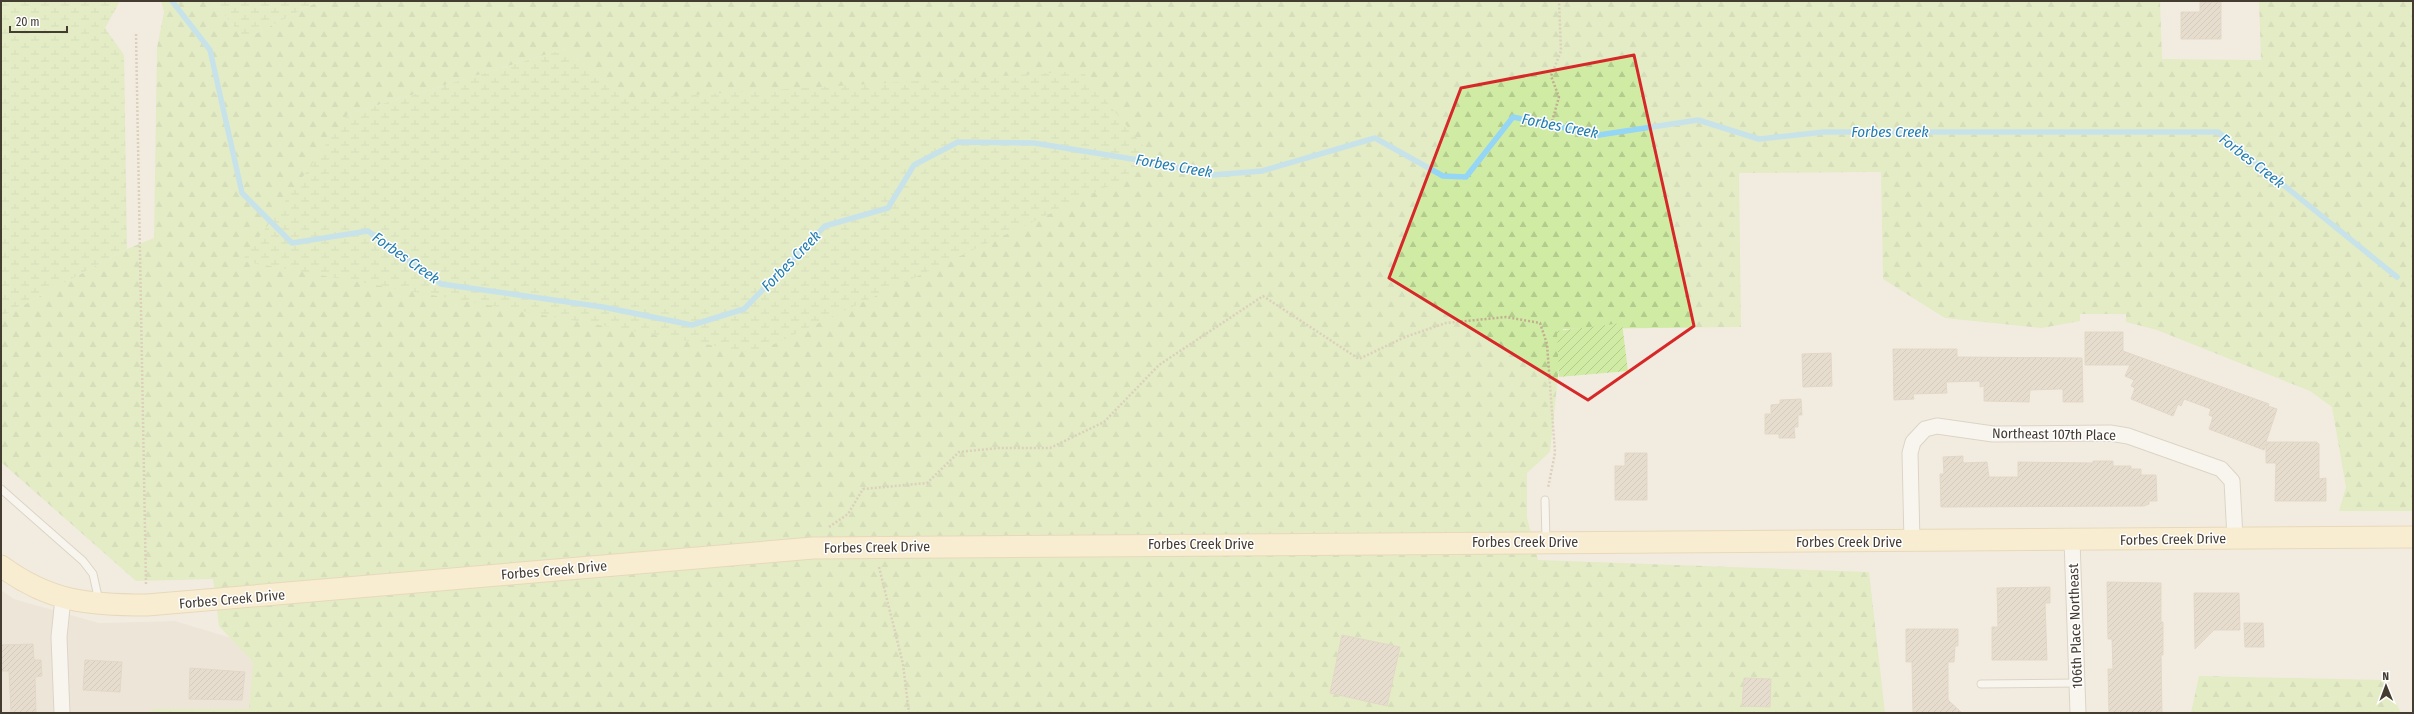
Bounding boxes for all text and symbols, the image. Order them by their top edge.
scale bar [10,8,67,34]
text: 20 m [16,15,40,29]
water label: Forbes Creek [1520,110,1600,142]
water label: Forbes Creek [1851,123,1929,141]
water label: Forbes Creek [2216,130,2289,192]
water label: Forbes Creek [1134,150,1214,182]
water label: Forbes Creek [758,226,825,295]
water label: Forbes Creek [369,228,443,288]
street label: Northeast 107th Place [1992,425,2116,444]
street label: Forbes Creek Drive [2120,530,2226,549]
street label: Forbes Creek Drive [1472,534,1578,551]
street label: Forbes Creek Drive [1796,534,1902,551]
street label: Forbes Creek Drive [1148,536,1254,553]
street label: Forbes Creek Drive [824,538,930,557]
street label: Forbes Creek Drive [500,557,608,584]
street label: 106th Place Northeast [2065,563,2086,689]
street label: Forbes Creek Drive [178,586,286,613]
north arrow [2366,666,2406,706]
text: N [2382,670,2389,683]

